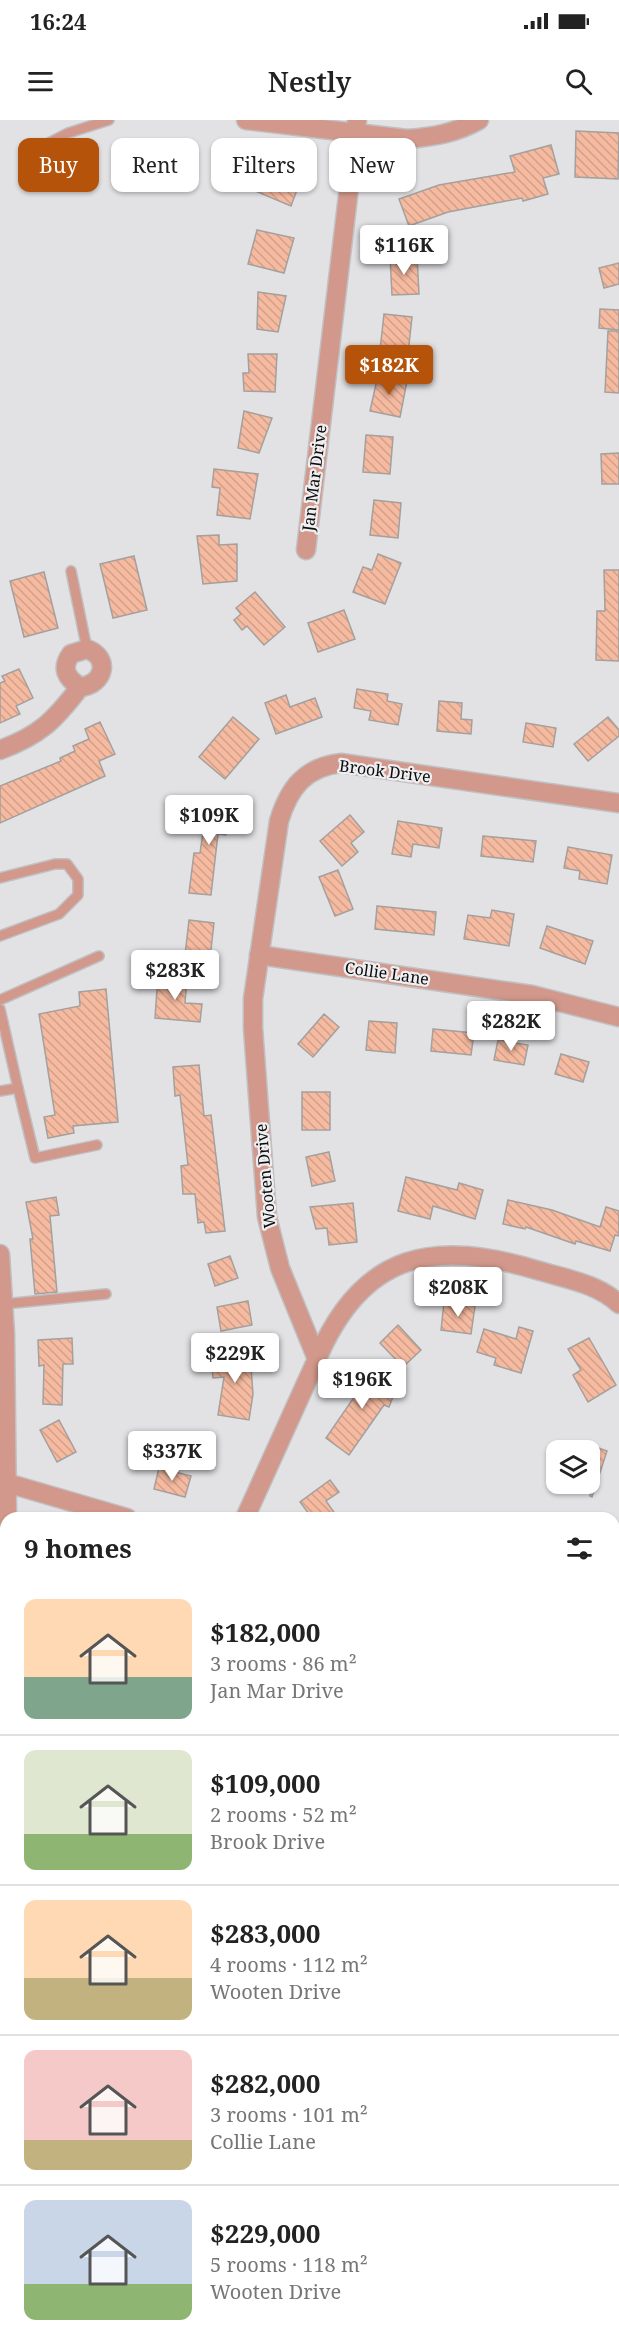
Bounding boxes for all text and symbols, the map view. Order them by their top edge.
text: 16:24 [30,6,86,36]
text: Nestly [268,63,351,100]
icon: menu [24,65,57,98]
icon: search [562,65,595,98]
chip: Buy [18,138,99,192]
chip: Rent [111,138,199,192]
chip: Filters [211,138,317,192]
chip: New [329,138,416,192]
pin: $116K [362,225,446,276]
text: $116K [374,231,434,258]
pin: $182K [347,345,431,396]
text: $182K [359,351,419,378]
street label: Jan Mar Drive [296,424,331,533]
street label: Brook Drive [338,754,432,788]
pin: $109K [167,795,251,846]
text: $109K [179,801,239,828]
pin: $283K [133,950,217,1001]
text: $283K [145,956,205,983]
street label: Collie Lane [344,956,430,990]
pin: $282K [469,1001,553,1052]
text: $282K [481,1007,541,1034]
street label: Wooten Drive [249,1123,281,1229]
pin: $208K [416,1267,500,1318]
text: $208K [428,1273,488,1300]
pin: $229K [193,1333,277,1384]
text: $229K [205,1339,265,1366]
pin: $196K [320,1359,404,1410]
text: $196K [332,1365,392,1392]
pin: $337K [130,1431,214,1482]
text: $337K [142,1437,202,1464]
map controls [546,1440,600,1494]
button: layers [546,1440,600,1494]
text: 9 homes [24,1530,132,1566]
icon: filters [563,1532,596,1565]
text: $182,000 [210,1614,320,1650]
icon: home [72,1623,144,1695]
text: 3 rooms · 86 m² [210,1650,357,1677]
text: Jan Mar Drive [210,1677,344,1704]
text: $109,000 [210,1765,320,1801]
icon: home [72,1774,144,1846]
text: 2 rooms · 52 m² [210,1801,357,1828]
text: Brook Drive [210,1828,325,1855]
text: $283,000 [210,1915,320,1951]
icon: home [72,1924,144,1996]
text: 4 rooms · 112 m² [210,1951,368,1978]
text: Wooten Drive [210,1978,341,2005]
text: $282,000 [210,2065,320,2101]
icon: home [72,2074,144,2146]
text: 3 rooms · 101 m² [210,2101,368,2128]
text: Collie Lane [210,2128,316,2155]
text: $229,000 [210,2215,320,2251]
icon: home [72,2224,144,2296]
text: 5 rooms · 118 m² [210,2251,368,2278]
text: Wooten Drive [210,2278,341,2305]

